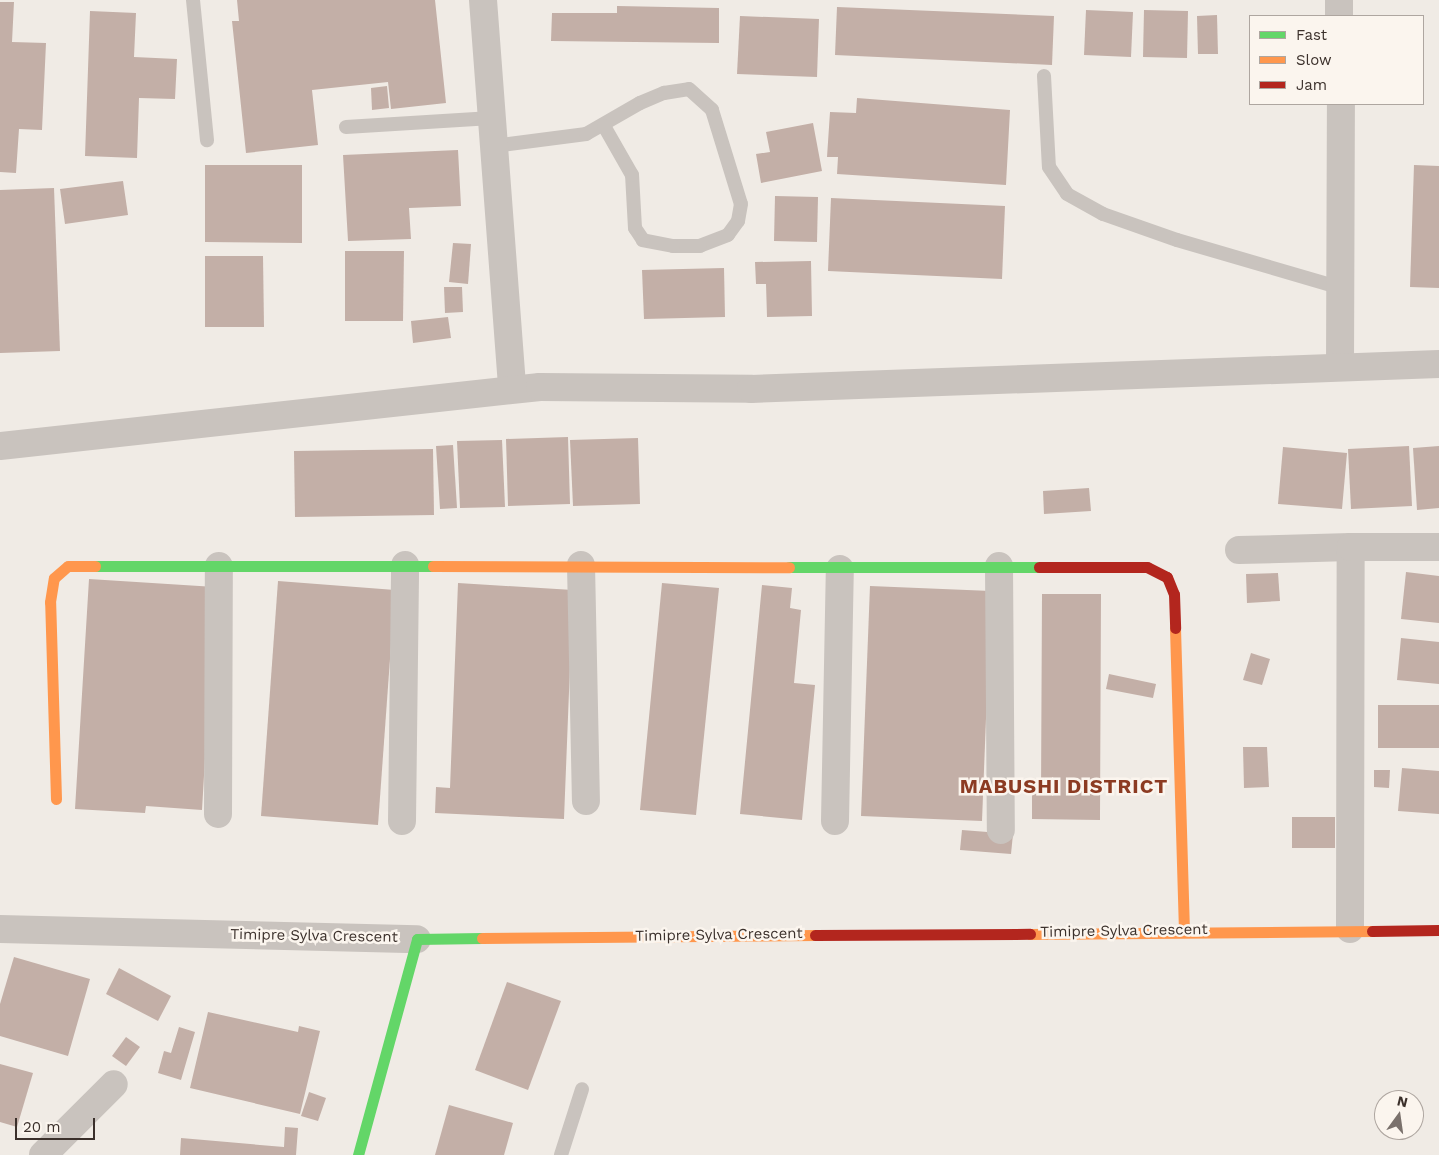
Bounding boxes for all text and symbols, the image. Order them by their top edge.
legend [1249,15,1424,105]
text: Fast [1296,26,1327,44]
text: Slow [1296,51,1332,69]
text: Jam [1296,76,1327,94]
district label: MABUSHI DISTRICT [958,774,1170,798]
street label: Timipre Sylva Crescent [1040,921,1208,941]
street label: Timipre Sylva Crescent [635,925,803,945]
street label: Timipre Sylva Crescent [230,926,398,946]
north arrow [1374,1090,1424,1140]
text: N [1395,1092,1409,1110]
scale bar [18,1108,98,1140]
text: 20 m [23,1118,61,1136]

